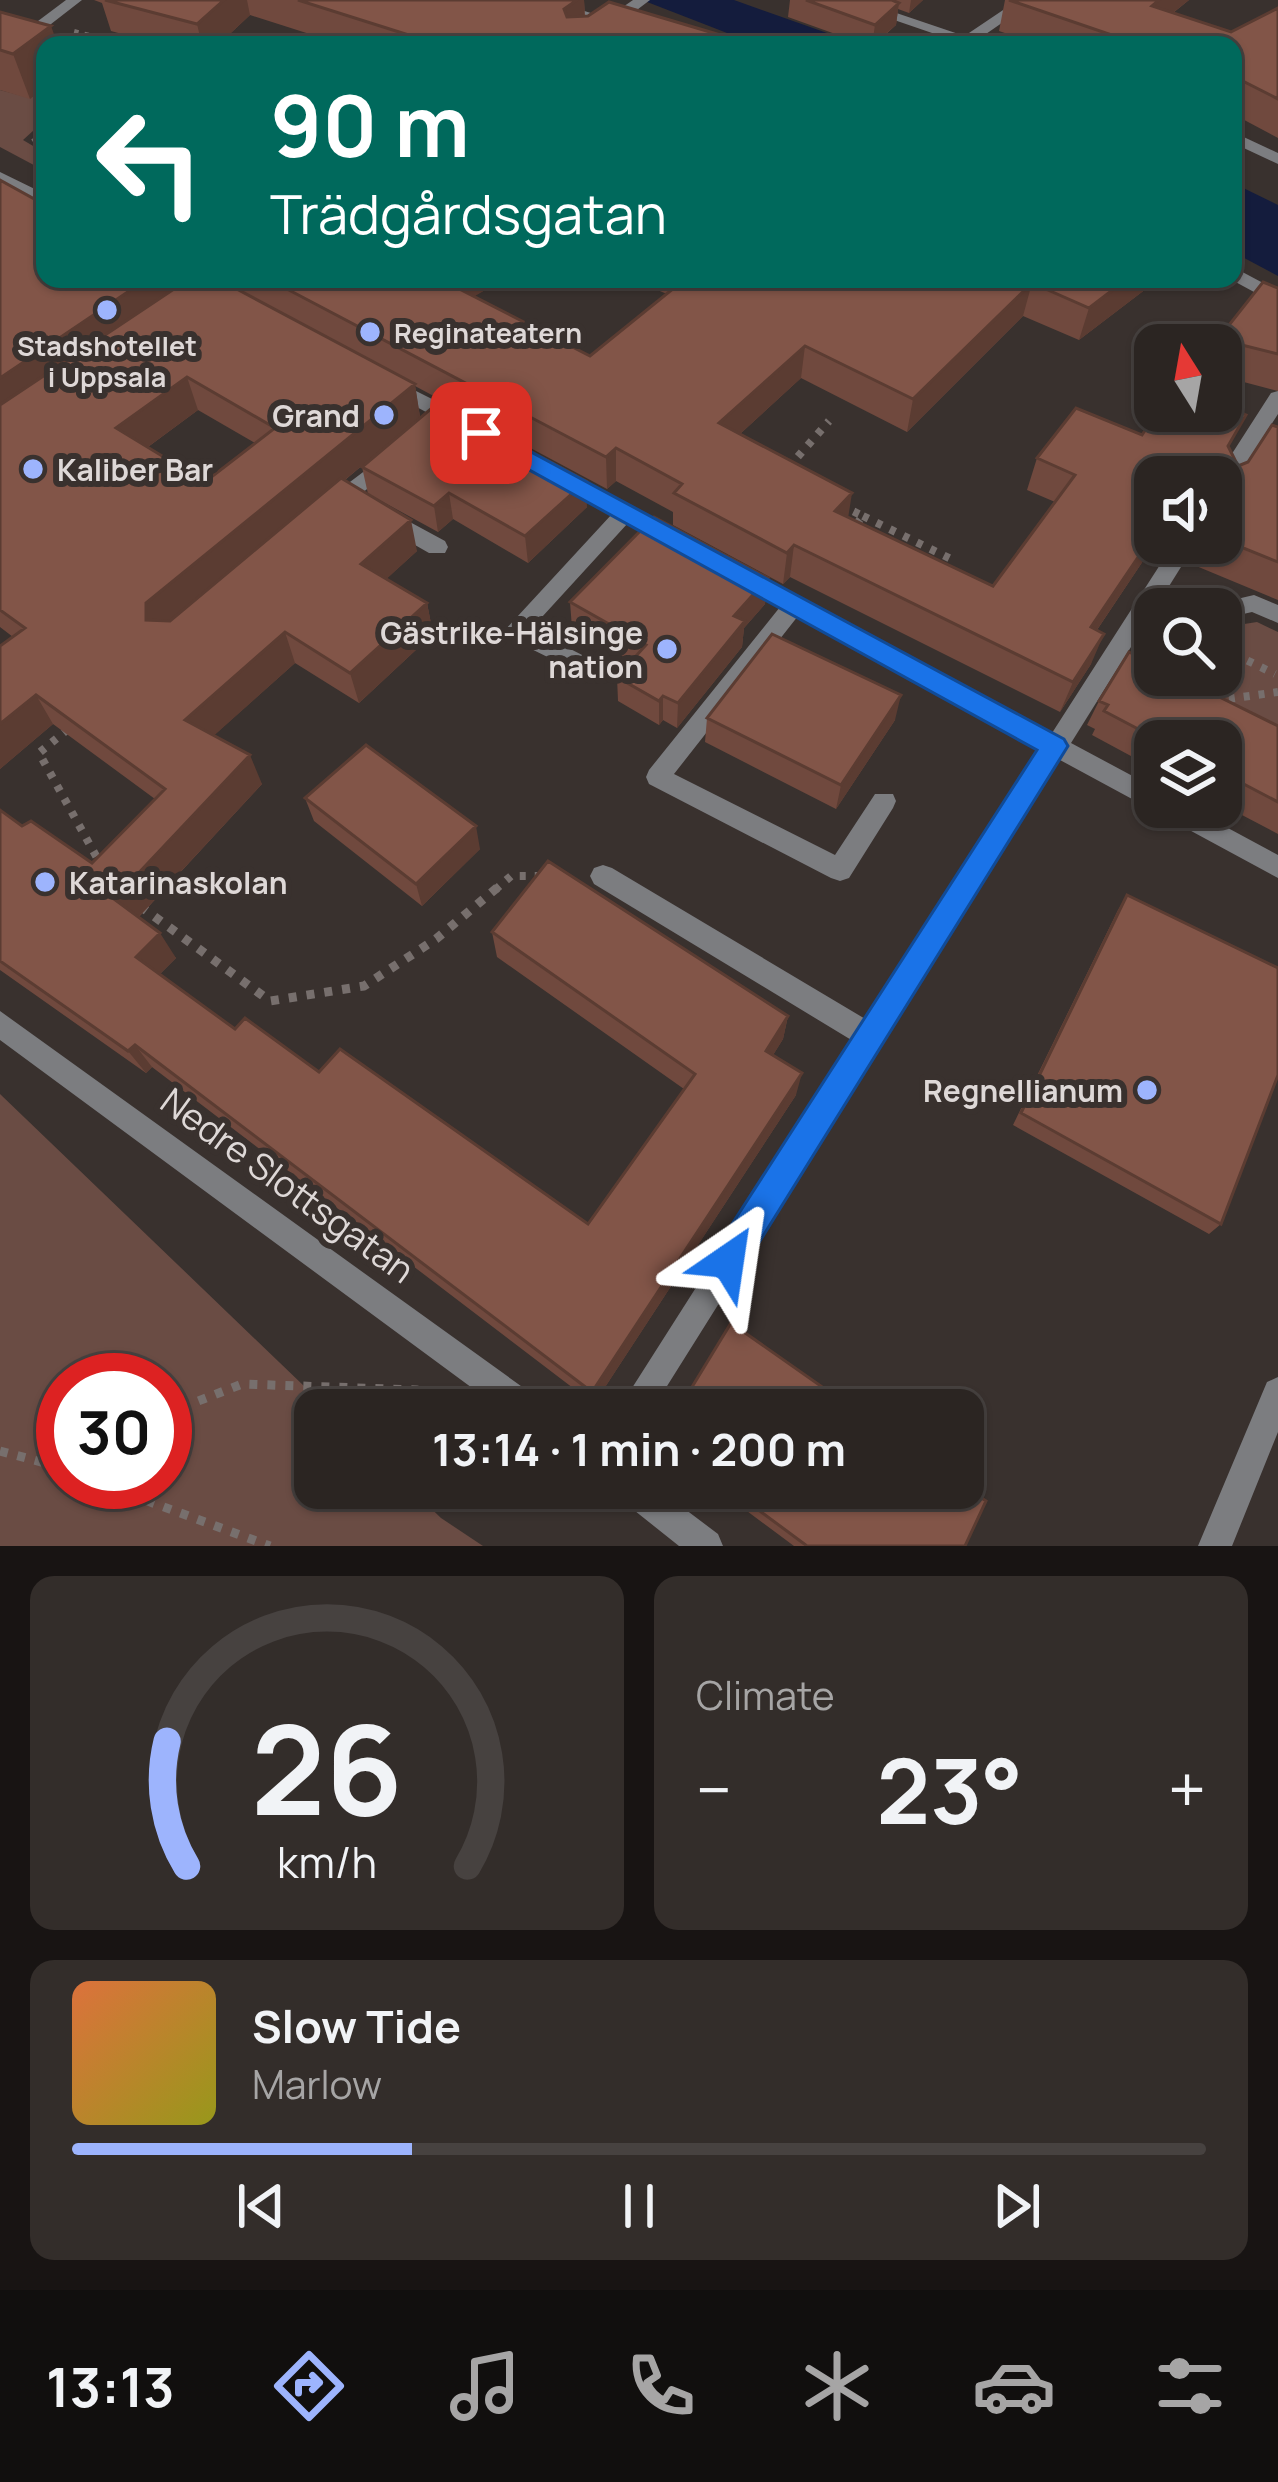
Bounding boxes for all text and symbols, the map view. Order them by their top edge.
text: 90 m [270,67,470,182]
icon: left [72,84,228,240]
text: Trädgårdsgatan [270,176,667,250]
marker: Stadshotellet i Uppsala [94,297,120,323]
place label: Reginateatern [394,314,582,351]
marker: Reginateatern [357,319,383,345]
north arrow [1134,324,1242,432]
map controls [1134,324,1242,828]
place label: Stadshotellet i Uppsala [17,327,197,395]
pin [430,382,532,484]
place label: Grand [272,395,360,436]
icon: arrive [448,400,514,466]
marker: Grand [371,402,397,428]
place label: Kaliber Bar [57,449,213,490]
marker: Kaliber Bar [20,456,46,482]
button: sound [1134,456,1242,564]
button: search [1134,588,1242,696]
place label: Gästrike-Hälsinge nation [380,612,643,687]
marker: Gästrike-Hälsinge nation [654,636,680,662]
button: layers [1134,720,1242,828]
place label: Katarinaskolan [69,862,287,903]
marker: Katarinaskolan [32,869,58,895]
place label: Regnellianum [923,1070,1123,1111]
street label: Nedre Slottsgatan [151,1076,425,1294]
marker: Regnellianum [1134,1077,1160,1103]
position arrow [665,1198,791,1324]
speed limit sign: 30 [36,1353,192,1509]
text: 13:14 · 1 min · 200 m [432,1418,846,1480]
text: Climate [696,1668,835,1722]
text: 26 [251,1682,403,1852]
text: 23° [877,1728,1023,1851]
text: − [696,1744,732,1834]
text: + [1168,1744,1206,1834]
text: km/h [277,1832,377,1891]
text: Slow Tide [252,1995,461,2057]
text: Marlow [252,2057,382,2111]
icon: previous [228,2173,294,2239]
icon: pause [606,2173,672,2239]
icon: next [984,2173,1050,2239]
icon: directions [267,2344,351,2428]
icon: music [443,2344,527,2428]
icon: phone [619,2344,703,2428]
icon: climate [795,2344,879,2428]
icon: car [972,2344,1056,2428]
icon: filters [1148,2344,1232,2428]
text: 13:13 [46,2349,175,2423]

